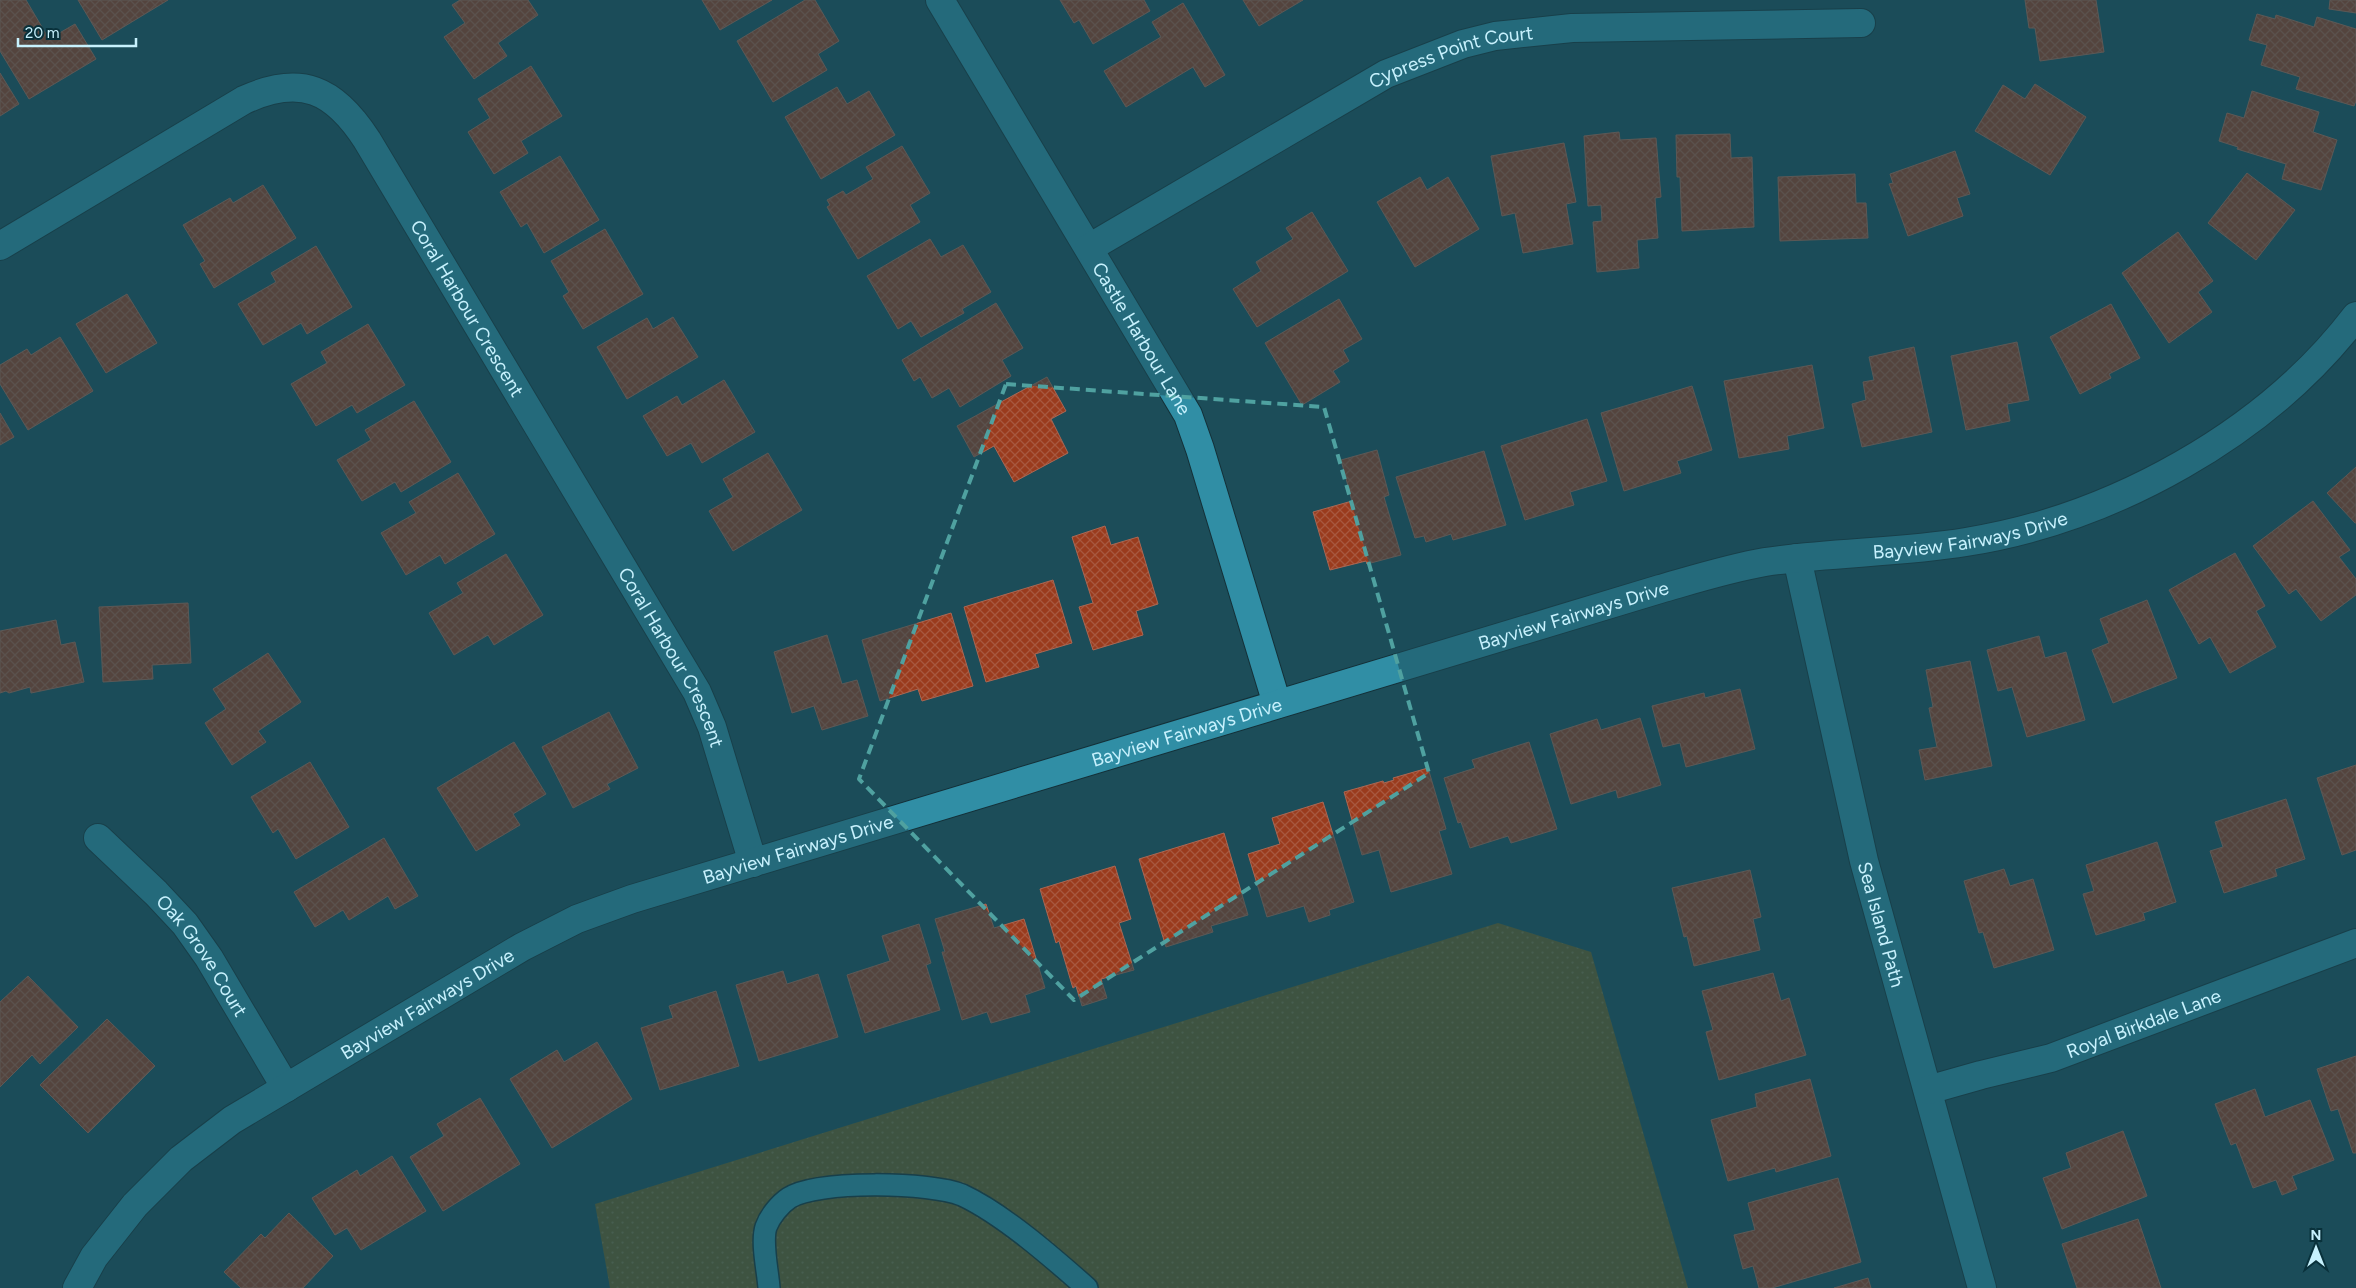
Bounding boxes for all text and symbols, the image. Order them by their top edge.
scale bar [18,15,135,47]
street label: Cypress Point Court [1365,21,1534,93]
text: 20 m [25,24,59,42]
street label: Coral Harbour Crescent [406,215,529,401]
street label: Castle Harbour Lane [1088,258,1197,419]
street label: Bayview Fairways Drive [1872,506,2070,563]
street label: Coral Harbour Crescent [614,563,729,750]
street label: Bayview Fairways Drive [1475,576,1671,655]
street label: Bayview Fairways Drive [1089,692,1285,771]
street label: Bayview Fairways Drive [700,809,896,889]
street label: Sea Island Path [1853,859,1910,990]
street label: Oak Grove Court [152,890,252,1021]
street label: Bayview Fairways Drive [336,943,518,1064]
street label: Royal Birkdale Lane [2063,984,2224,1063]
north arrow [2291,1223,2341,1273]
text: N [2311,1227,2321,1244]

